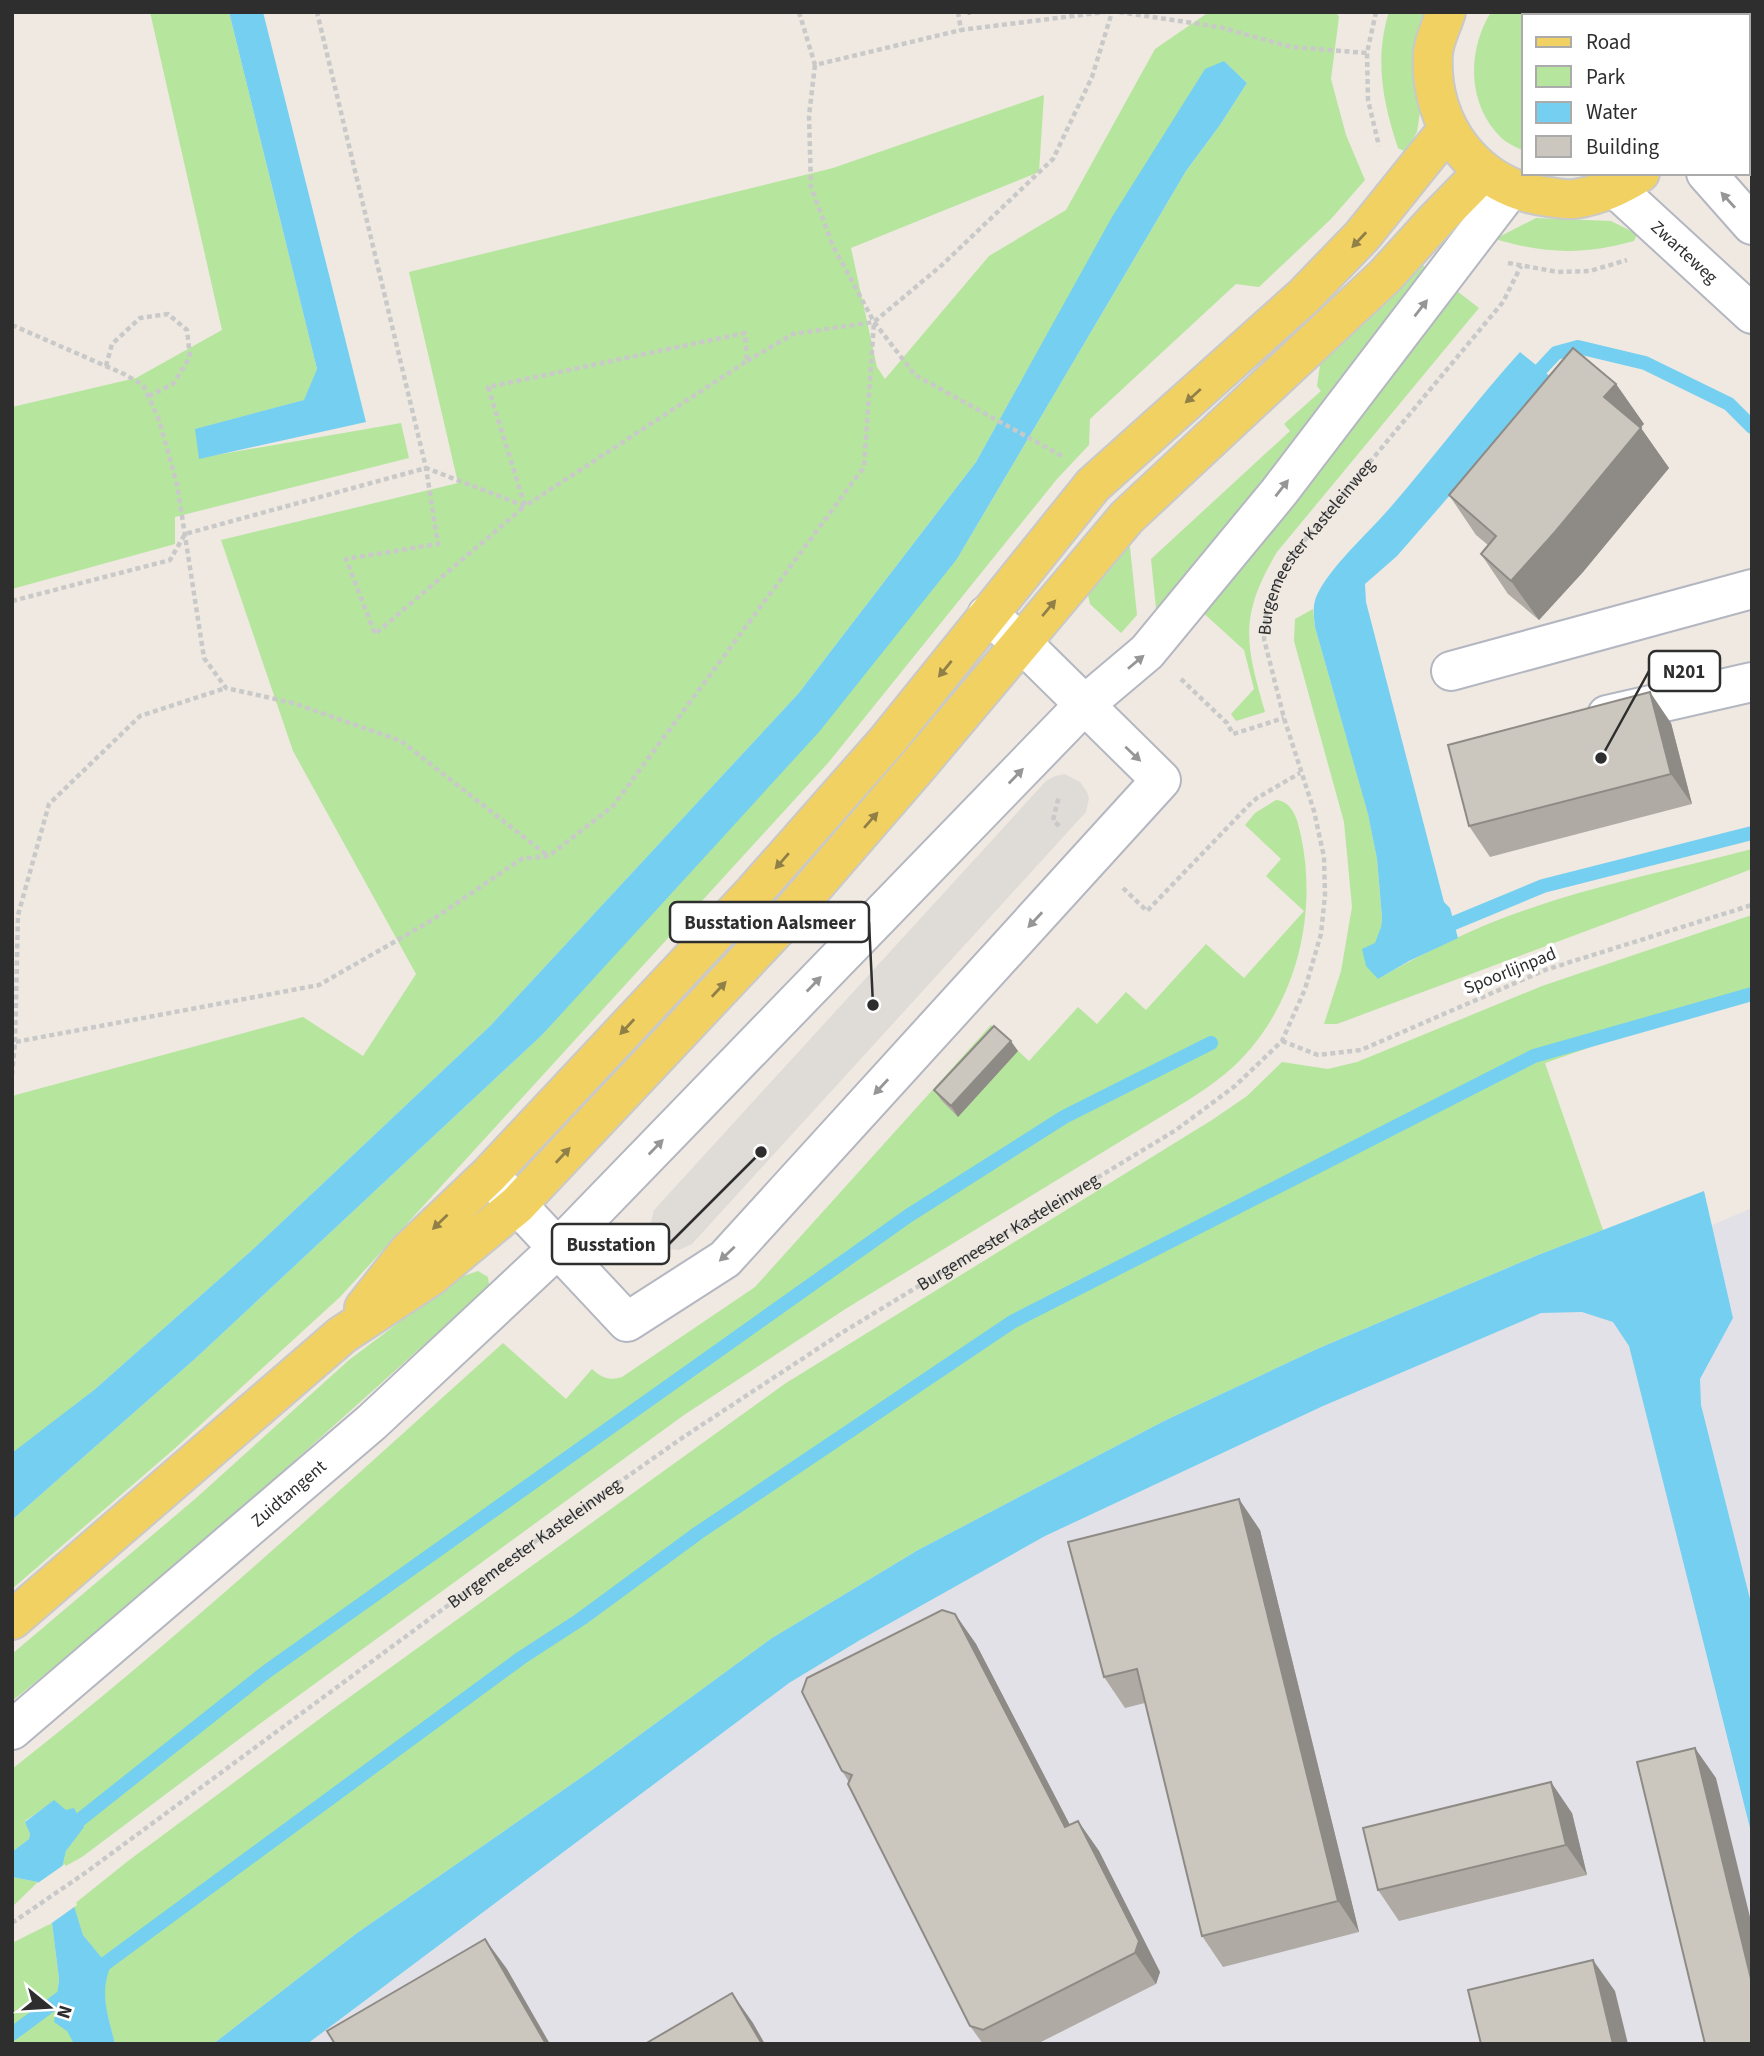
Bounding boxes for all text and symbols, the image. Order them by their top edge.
legend [1522,14,1750,175]
text: Road [1586,27,1631,57]
text: Park [1586,62,1626,92]
text: Water [1586,97,1638,127]
text: Building [1586,132,1660,162]
one-way arrow [1720,191,1736,209]
street label: Zwarteweg [1645,215,1724,289]
one-way arrow [1351,231,1367,248]
one-way arrow [1413,299,1427,317]
one-way arrow [1185,387,1202,403]
street label: Burgemeester Kasteleinweg [1252,453,1380,636]
one-way arrow [1274,480,1289,497]
one-way arrow [1041,600,1056,617]
callout: N201 [1649,651,1720,691]
one-way arrow [1127,655,1144,670]
text: N201 [1663,659,1705,686]
one-way arrow [938,660,953,677]
one-way arrow [1124,745,1141,761]
one-way arrow [1008,768,1024,785]
one-way arrow [863,811,879,829]
one-way arrow [774,852,790,869]
callout: Busstation Aalsmeer [670,902,869,942]
text: Busstation Aalsmeer [684,910,856,937]
one-way arrow [1028,911,1044,928]
street label: Spoorlijnpad [1460,941,1560,1001]
one-way arrow [806,975,823,992]
one-way arrow [711,981,728,998]
one-way arrow [619,1018,635,1035]
one-way arrow [873,1078,889,1096]
one-way arrow [648,1139,664,1156]
one-way arrow [555,1147,571,1164]
street label: Burgemeester Kasteleinweg [912,1167,1104,1297]
one-way arrow [432,1213,449,1229]
callout: Busstation [552,1224,669,1264]
text: Busstation [566,1232,656,1259]
one-way arrow [719,1246,736,1262]
street label: Zuidtangent [246,1454,332,1533]
street label: Burgemeester Kasteleinweg [442,1472,626,1614]
north arrow [14,1972,84,2042]
text: N [49,2002,79,2022]

